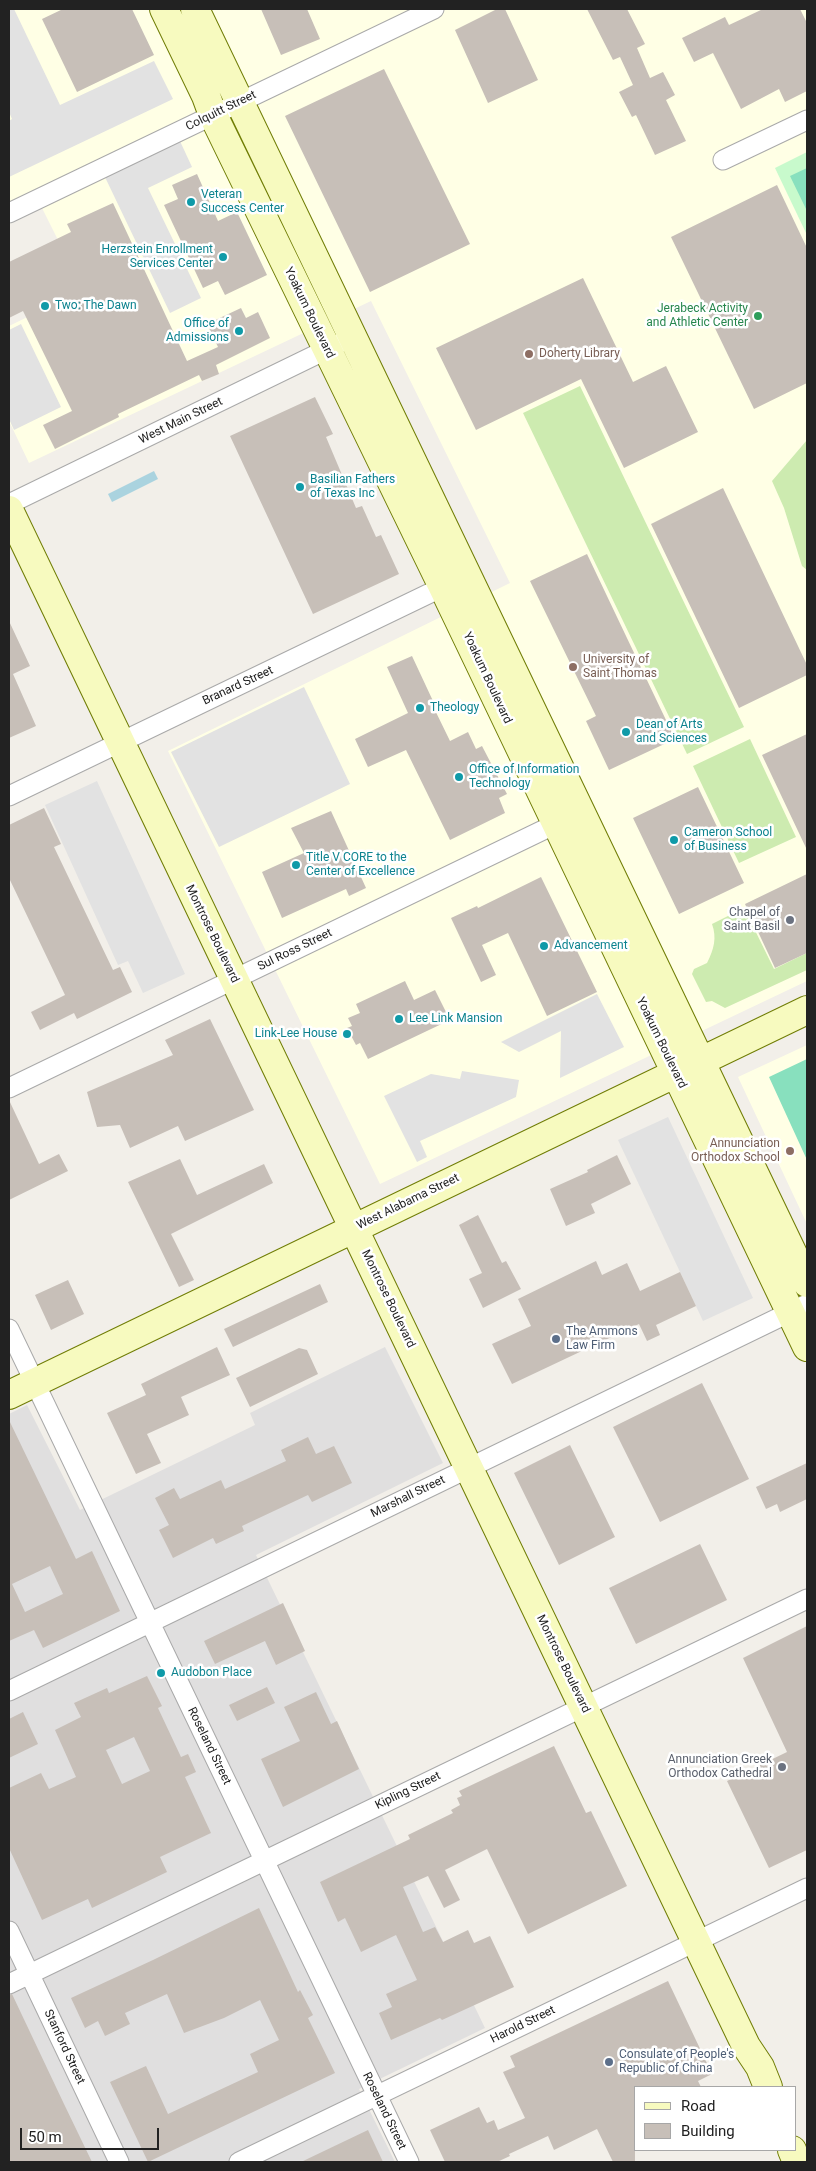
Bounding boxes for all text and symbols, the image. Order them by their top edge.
street label: Colquitt Street [184,88,258,134]
place label: Veteran Success Center [201,188,284,216]
marker: Veteran Success Center [185,196,197,208]
place label: Herzstein Enrollment Services Center [102,243,213,271]
marker: Herzstein Enrollment Services Center [217,251,229,263]
street label: Yoakum Boulevard [281,265,337,361]
place label: Two: The Dawn [55,299,137,313]
marker: Two: The Dawn [39,300,51,312]
place label: Jerabeck Activity and Athletic Center [646,302,748,330]
marker: Jerabeck Activity and Athletic Center [752,310,764,322]
place label: Office of Admissions [166,317,229,345]
marker: Office of Admissions [233,325,245,337]
place label: Doherty Library [539,347,620,361]
marker: Doherty Library [523,348,535,360]
street label: West Main Street [137,395,225,447]
place label: Basilian Fathers of Texas Inc [310,473,395,501]
marker: Basilian Fathers of Texas Inc [294,481,306,493]
street label: Yoakum Boulevard [459,630,515,726]
place label: University of Saint Thomas [583,653,657,681]
marker: University of Saint Thomas [567,661,579,673]
street label: Branard Street [200,663,276,709]
place label: Theology [430,701,479,715]
marker: Theology [414,702,426,714]
place label: Dean of Arts and Sciences [636,718,707,746]
marker: Dean of Arts and Sciences [620,726,632,738]
place label: Office of Information Technology [469,763,579,791]
marker: Office of Information Technology [453,771,465,783]
place label: Cameron School of Business [684,826,772,854]
marker: Cameron School of Business [668,834,680,846]
place label: Title V CORE to the Center of Excellence [306,851,415,879]
marker: Title V CORE to the Center of Excellence [290,859,302,871]
street label: Montrose Boulevard [182,883,242,985]
place label: Chapel of Saint Basil [724,906,780,934]
marker: Chapel of Saint Basil [784,914,796,926]
street label: Sul Ross Street [255,926,335,974]
place label: Advancement [554,939,628,953]
marker: Advancement [538,940,550,952]
street label: Yoakum Boulevard [633,995,689,1091]
place label: Lee Link Mansion [409,1012,502,1026]
marker: Lee Link Mansion [393,1013,405,1025]
place label: Link-Lee House [255,1027,337,1041]
marker: Link-Lee House [341,1028,353,1040]
place label: Annunciation Orthodox School [691,1137,780,1165]
marker: Annunciation Orthodox School [784,1145,796,1157]
street label: West Alabama Street [354,1171,462,1233]
street label: Montrose Boulevard [358,1248,418,1350]
place label: The Ammons Law Firm [566,1325,638,1353]
marker: The Ammons Law Firm [550,1333,562,1345]
street label: Marshall Street [369,1473,447,1521]
street label: Montrose Boulevard [533,1613,593,1715]
place label: Audobon Place [171,1666,252,1680]
marker: Audobon Place [155,1667,167,1679]
street label: Roseland Street [184,1705,234,1787]
place label: Annunciation Greek Orthodox Cathedral [668,1753,772,1781]
marker: Annunciation Greek Orthodox Cathedral [776,1761,788,1773]
street label: Kipling Street [373,1769,443,1813]
street label: Harold Street [488,2003,558,2047]
street label: Stanford Street [40,2007,88,2087]
place label: Consulate of People's Republic of China [619,2048,734,2076]
marker: Consulate of People's Republic of China [603,2056,615,2068]
street label: Roseland Street [359,2070,409,2152]
legend [634,2086,796,2151]
text: Road [681,2097,715,2115]
scale bar [22,2118,161,2150]
text: Building [681,2122,735,2140]
text: 50 m [28,2128,62,2146]

